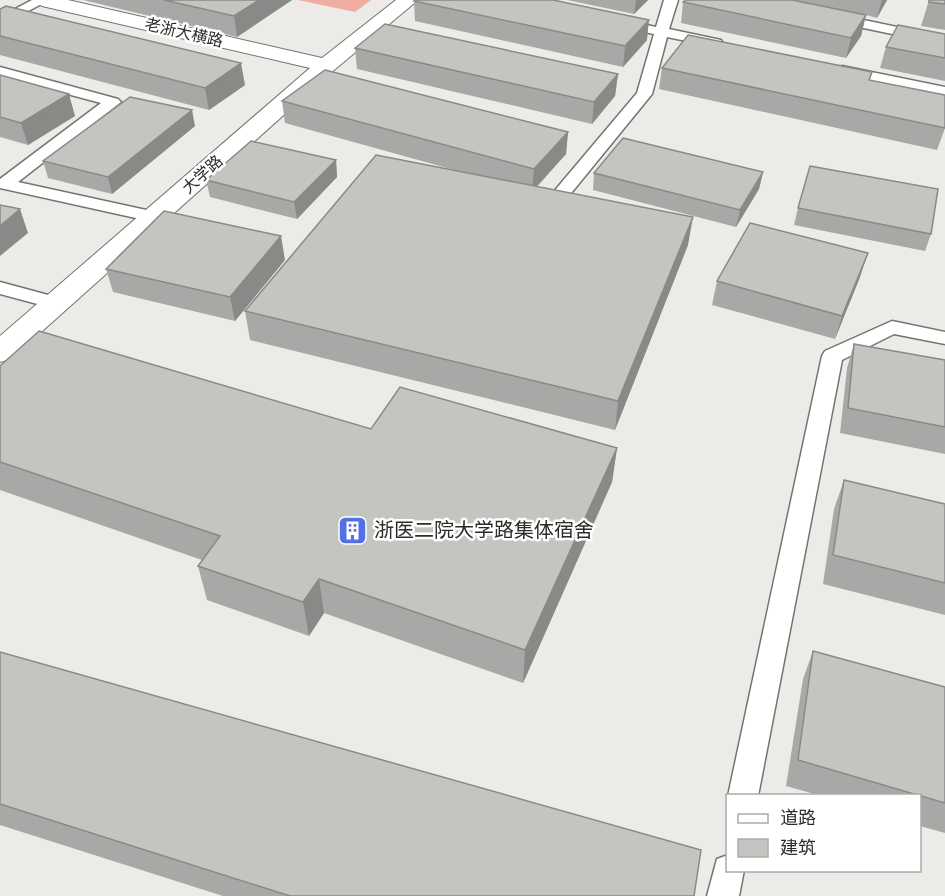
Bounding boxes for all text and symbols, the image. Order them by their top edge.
street label: 老浙大横路 [143,13,225,51]
street label: 大学路 [177,151,227,197]
building icon: 浙医二院大学路集体宿舍 [337,514,369,546]
place label: 浙医二院大学路集体宿舍 [374,517,594,541]
legend [726,794,921,872]
text: 道路 [780,806,816,828]
text: 建筑 [780,836,816,858]

